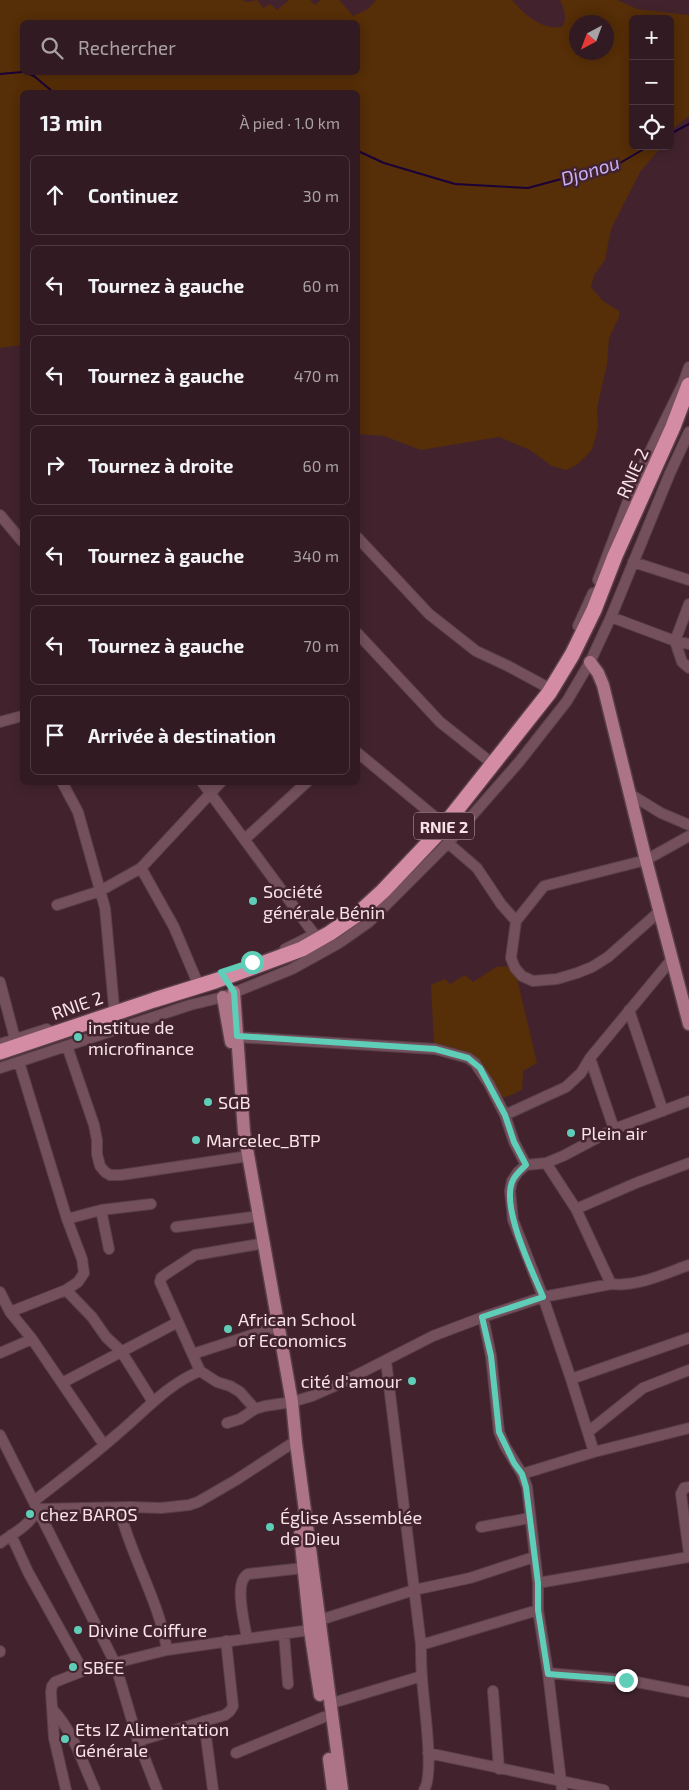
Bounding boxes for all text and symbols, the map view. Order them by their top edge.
north arrow [569,15,614,60]
map controls [629,15,674,150]
button: + [629,15,674,60]
search box [20,20,360,75]
icon: search [38,34,66,62]
text: Rechercher [78,36,176,59]
button: − [629,60,674,105]
button: locate [629,105,674,150]
text: 13 min [40,110,102,135]
text: À pied · 1.0 km [240,113,340,132]
water label: Djonou [558,150,622,190]
icon: ahead [41,181,69,209]
text: Continuez [88,184,178,207]
text: 30 m [303,186,339,205]
icon: left [41,271,69,299]
text: Tournez à gauche [88,274,244,297]
text: 60 m [303,276,339,295]
icon: left [41,361,69,389]
text: Tournez à gauche [88,364,244,387]
text: 470 m [294,366,339,385]
street label: RNIE 2 [611,444,653,502]
icon: right [41,451,69,479]
text: Tournez à droite [88,454,234,477]
text: 60 m [303,456,339,475]
icon: left [41,541,69,569]
text: Tournez à gauche [88,544,244,567]
text: 340 m [293,546,339,565]
icon: left [41,631,69,659]
text: Tournez à gauche [88,634,244,657]
text: 70 m [304,636,339,655]
icon: arrive [41,721,69,749]
text: Arrivée à destination [88,724,276,747]
road number: RNIE 2 [414,812,474,839]
place label: Société générale Bénin [263,880,385,923]
marker: Société générale Bénin [247,895,259,907]
route start [241,951,264,974]
street label: RNIE 2 [48,986,106,1024]
place label: institue de microfinance [88,1016,194,1059]
marker: institue de microfinance [72,1031,84,1043]
place label: SGB [218,1091,251,1113]
marker: SGB [202,1096,214,1108]
place label: Plein air [581,1122,647,1144]
marker: Plein air [565,1127,577,1139]
place label: Marcelec_BTP [206,1129,321,1151]
marker: Marcelec_BTP [190,1134,202,1146]
place label: African School of Economics [238,1308,357,1351]
marker: African School of Economics [222,1323,234,1335]
place label: cité d'amour [301,1370,402,1392]
marker: cité d'amour [406,1375,418,1387]
place label: chez BAROS [40,1503,138,1525]
place label: Église Assemblée de Dieu [280,1506,422,1549]
marker: chez BAROS [24,1508,36,1520]
marker: Église Assemblée de Dieu [264,1521,276,1533]
place label: Divine Coiffure [88,1619,207,1641]
marker: Divine Coiffure [72,1624,84,1636]
place label: SBEE [83,1656,124,1678]
marker: SBEE [67,1661,79,1673]
route end [615,1669,638,1692]
place label: Ets IZ Alimentation Générale [75,1718,229,1761]
marker: Ets IZ Alimentation Générale [59,1733,71,1745]

